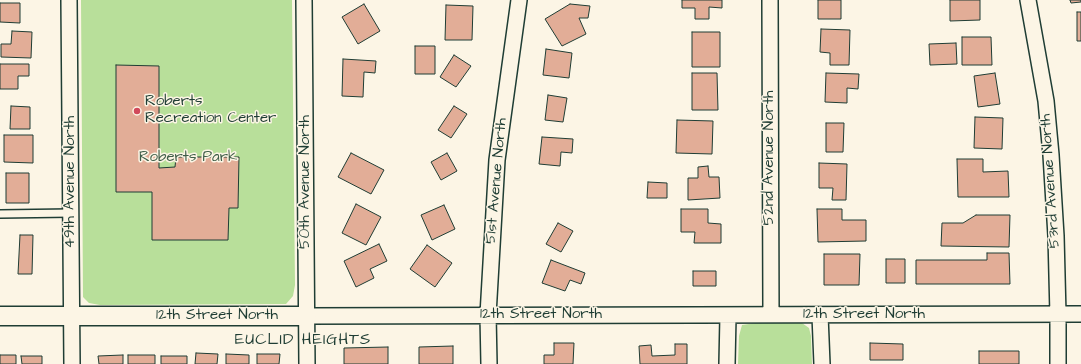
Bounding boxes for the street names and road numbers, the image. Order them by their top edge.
street label: 52nd Avenue North [761,91,779,225]
street label: 53rd Avenue North [1037,113,1065,249]
street label: 50th Avenue North [297,115,315,249]
street label: 49th Avenue North [62,116,80,248]
street label: 51st Avenue North [483,117,511,245]
street label: 12th Street North [480,306,602,324]
street label: 12th Street North [803,306,925,324]
street label: 12th Street North [156,307,278,325]

